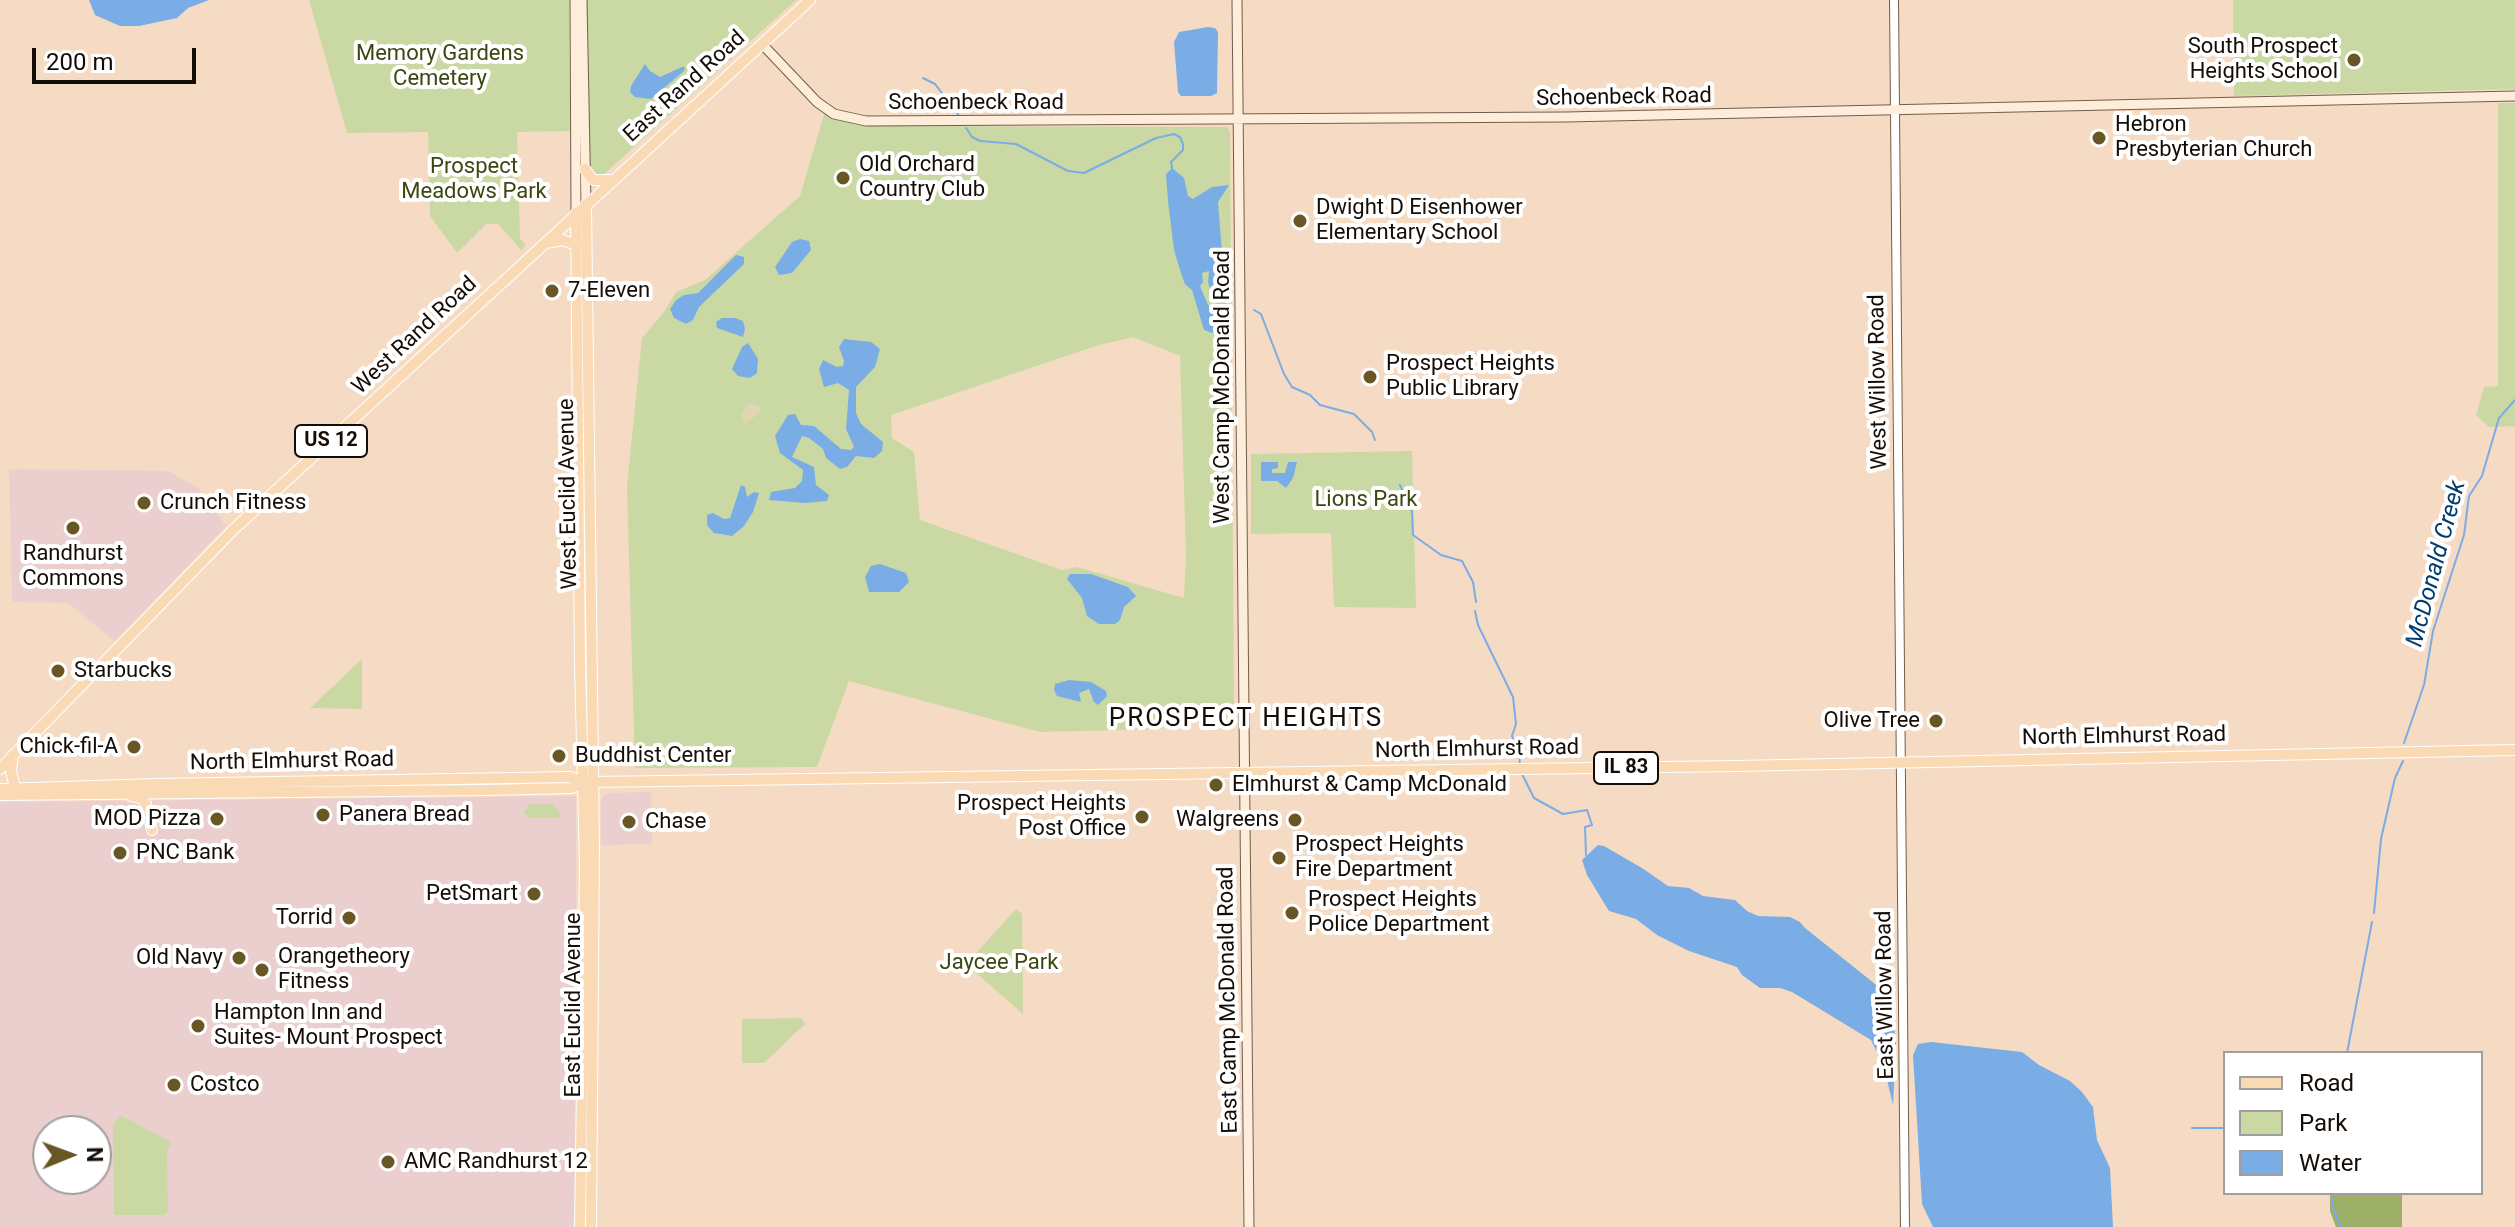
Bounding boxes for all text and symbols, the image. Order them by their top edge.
street label: East Rand Road [619,26,751,148]
scale bar [36,32,200,82]
place label: South Prospect Heights School [2188,34,2338,86]
park label: Memory Gardens Cemetery [356,41,524,92]
text: 200 m [46,48,113,76]
marker: South Prospect Heights School [2345,51,2363,69]
street label: Schoenbeck Road [1536,83,1712,113]
street label: Schoenbeck Road [888,90,1064,116]
place label: Hebron Presbyterian Church [2115,112,2312,164]
marker: Hebron Presbyterian Church [2090,129,2108,147]
place label: Old Orchard Country Club [859,152,985,204]
park label: Prospect Meadows Park [401,154,547,206]
marker: Old Orchard Country Club [834,169,852,187]
place label: Dwight D Eisenhower Elementary School [1316,195,1523,246]
marker: Dwight D Eisenhower Elementary School [1291,212,1309,230]
street label: West Camp McDonald Road [1210,250,1236,524]
street label: West Rand Road [347,271,483,401]
place label: 7-Eleven [568,278,650,304]
marker: 7-Eleven [543,282,561,300]
street label: West Willow Road [1864,294,1894,470]
place label: Prospect Heights Public Library [1386,351,1555,402]
marker: Prospect Heights Public Library [1361,368,1379,386]
street label: West Euclid Avenue [554,398,584,590]
road number: US 12 [295,425,367,457]
water label: McDonald Creek [2401,478,2473,650]
park label: Lions Park [1314,487,1418,513]
place label: Crunch Fitness [160,490,306,516]
marker: Crunch Fitness [135,494,153,512]
marker: Randhurst Commons [64,519,82,537]
place label: Randhurst Commons [22,541,124,592]
place label: Starbucks [74,658,172,684]
marker: Starbucks [49,662,67,680]
district label: PROSPECT HEIGHTS [1109,703,1383,735]
place label: Olive Tree [1824,708,1920,734]
marker: Olive Tree [1927,712,1945,730]
street label: North Elmhurst Road [2022,722,2226,752]
place label: Chick-fil-A [19,734,118,760]
street label: North Elmhurst Road [1375,735,1579,765]
marker: Chick-fil-A [125,738,143,756]
place label: Buddhist Center [575,743,732,769]
street label: North Elmhurst Road [190,747,394,777]
marker: Buddhist Center [550,747,568,765]
road number: IL 83 [1594,752,1658,784]
place label: Elmhurst & Camp McDonald [1232,772,1507,798]
marker: Elmhurst & Camp McDonald [1207,776,1225,794]
place label: Prospect Heights Post Office [957,791,1126,842]
place label: Panera Bread [339,802,470,828]
place label: MOD Pizza [94,806,201,832]
marker: Panera Bread [314,806,332,824]
place label: Walgreens [1176,807,1279,833]
marker: Prospect Heights Post Office [1133,808,1151,826]
place label: Chase [645,809,706,835]
marker: MOD Pizza [208,810,226,828]
marker: Walgreens [1286,811,1304,829]
marker: Chase [620,813,638,831]
place label: Prospect Heights Fire Department [1295,832,1464,884]
place label: PNC Bank [136,840,234,866]
marker: PNC Bank [111,844,129,862]
marker: Prospect Heights Fire Department [1270,849,1288,867]
street label: East Camp McDonald Road [1213,866,1245,1134]
place label: PetSmart [426,881,518,907]
marker: PetSmart [525,885,543,903]
place label: Prospect Heights Police Department [1308,887,1490,938]
marker: Prospect Heights Police Department [1283,904,1301,922]
place label: Torrid [276,905,333,931]
marker: Torrid [340,909,358,927]
street label: East Willow Road [1871,910,1901,1080]
street label: East Euclid Avenue [561,913,587,1097]
place label: Orangetheory Fitness [278,944,410,996]
place label: Old Navy [136,945,223,971]
marker: Old Navy [230,949,248,967]
park label: Jaycee Park [940,950,1058,976]
marker: Orangetheory Fitness [253,961,271,979]
place label: Hampton Inn and Suites- Mount Prospect [214,1000,443,1052]
marker: Hampton Inn and Suites- Mount Prospect [189,1017,207,1035]
legend [2223,1051,2483,1195]
text: Road [2299,1069,2354,1097]
place label: Costco [190,1072,259,1098]
marker: Costco [165,1076,183,1094]
text: Park [2299,1109,2347,1137]
north arrow [32,1115,112,1195]
text: N [82,1147,107,1163]
place label: AMC Randhurst 12 [404,1149,588,1175]
text: Water [2299,1149,2362,1177]
marker: AMC Randhurst 12 [379,1153,397,1171]

